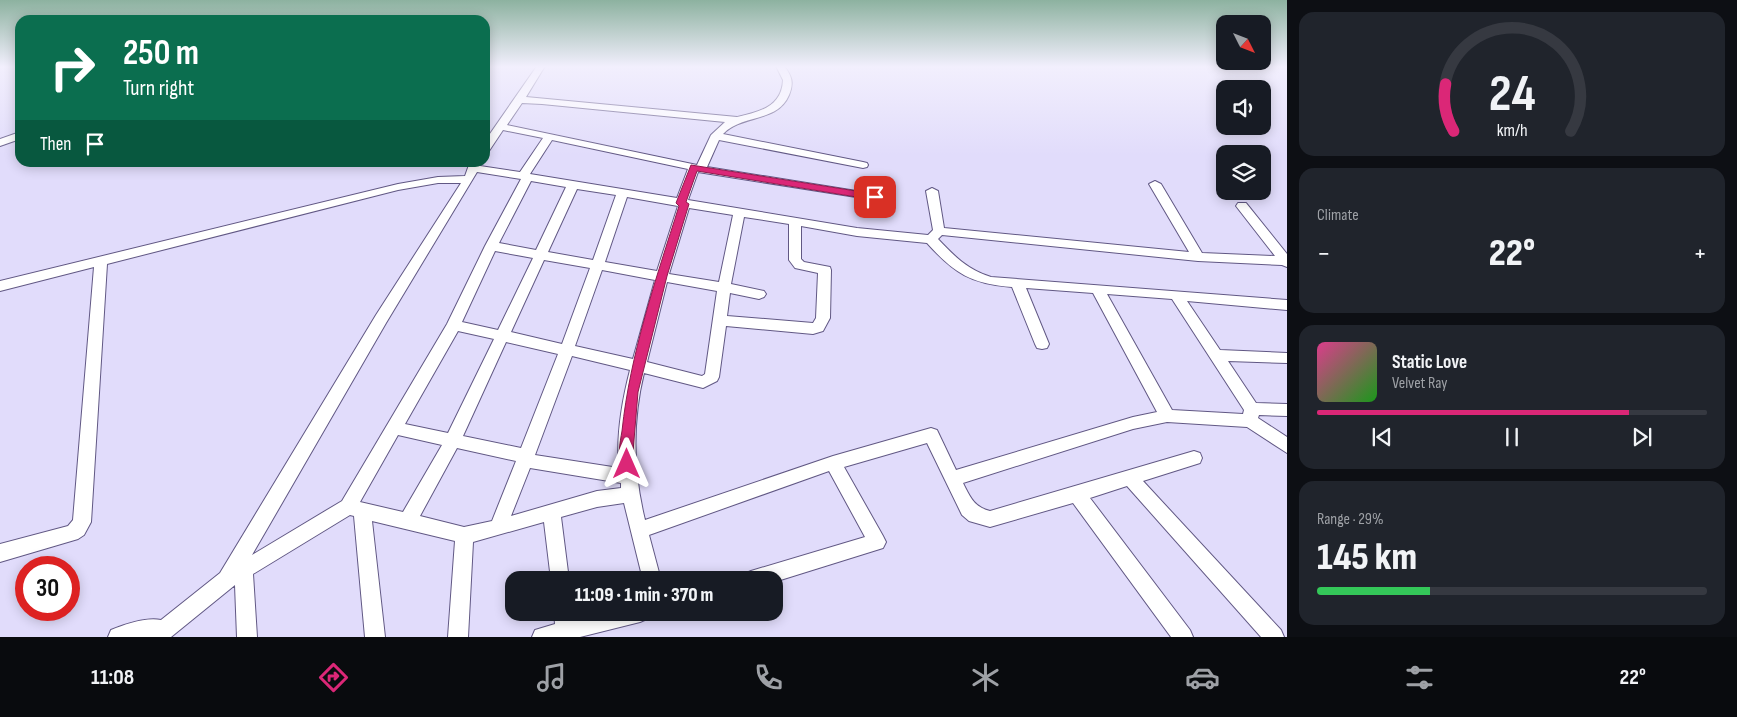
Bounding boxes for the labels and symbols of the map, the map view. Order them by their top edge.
north arrow [1216,15,1271,70]
pin [854,176,896,218]
position arrow [600,437,652,489]
speed limit sign: 30 [15,556,80,621]

